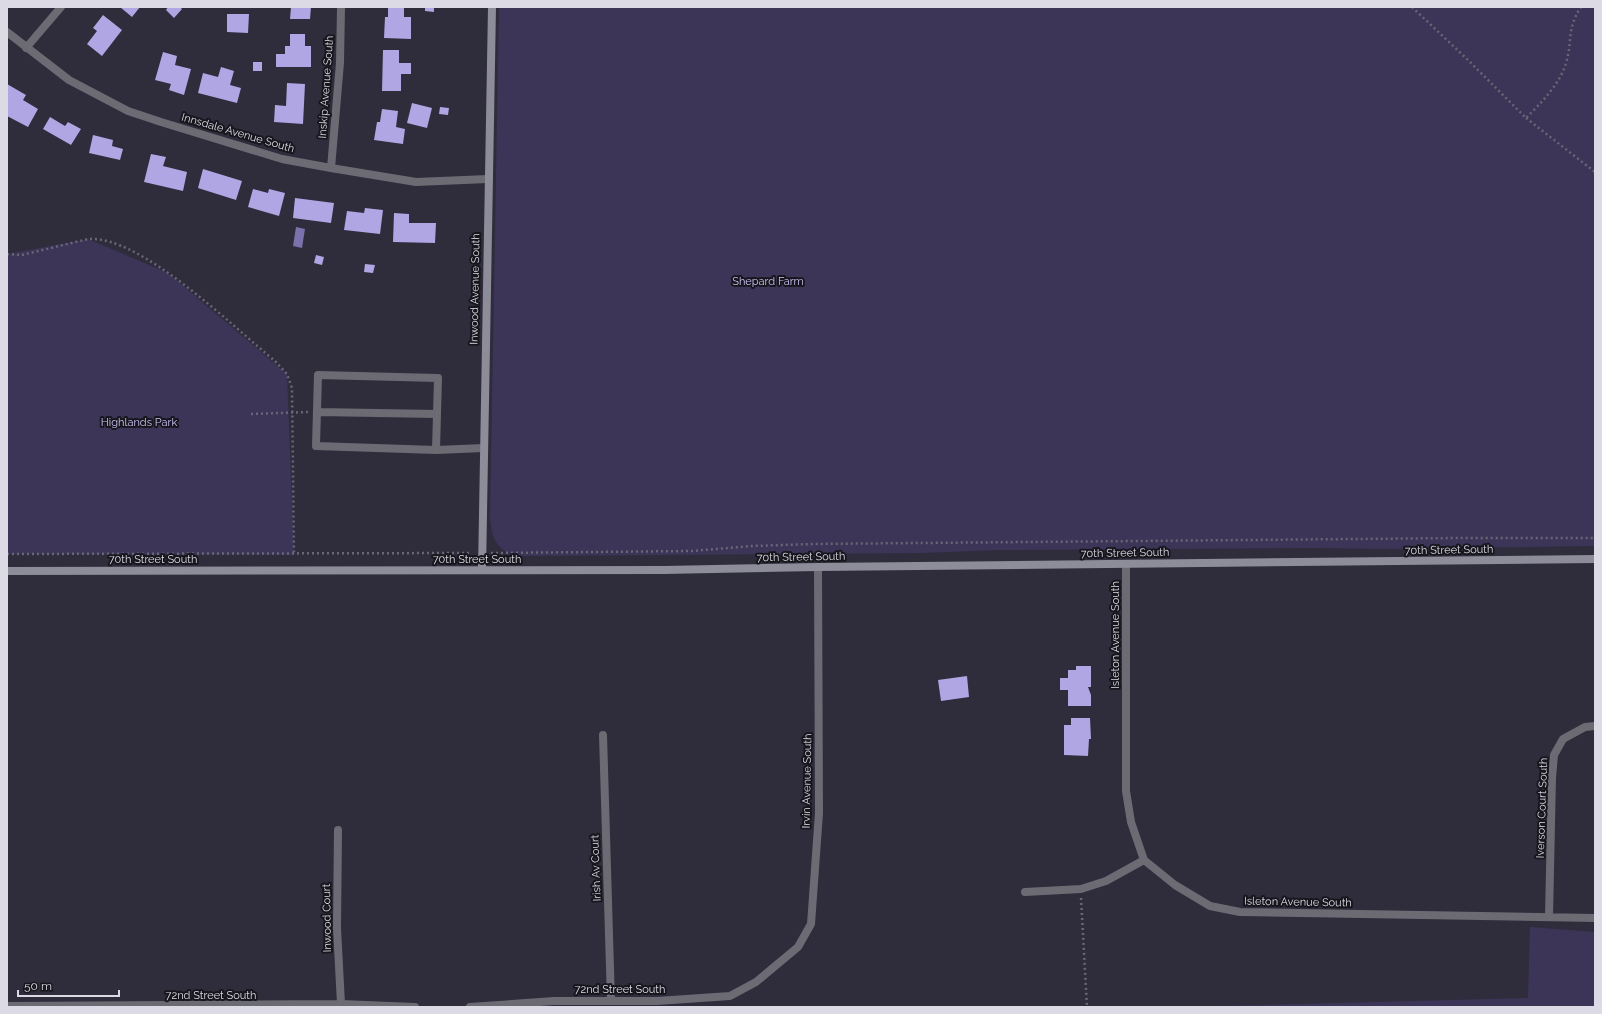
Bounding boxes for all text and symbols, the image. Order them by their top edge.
street label: Inskip Avenue South [316,35,336,139]
street label: Innsdale Avenue South [180,111,296,155]
street label: Inwood Avenue South [468,233,482,345]
park label: Shepard Farm [732,275,804,288]
park label: Highlands Park [101,416,177,429]
street label: 70th Street South [1405,543,1493,557]
street label: 70th Street South [1081,546,1169,560]
street label: 70th Street South [757,550,845,564]
street label: 70th Street South [109,553,197,566]
street label: 70th Street South [433,553,521,566]
street label: Isleton Avenue South [1109,581,1122,689]
street label: Irvin Avenue South [800,733,814,829]
street label: Iverson Court South [1534,757,1550,859]
street label: Irish Av Court [588,834,604,902]
street label: Inwood Court [320,883,334,952]
street label: Isleton Avenue South [1244,895,1352,909]
scale bar [18,972,119,998]
text: 50 m [24,979,52,993]
street label: 72nd Street South [575,983,665,996]
street label: 72nd Street South [166,989,256,1002]

